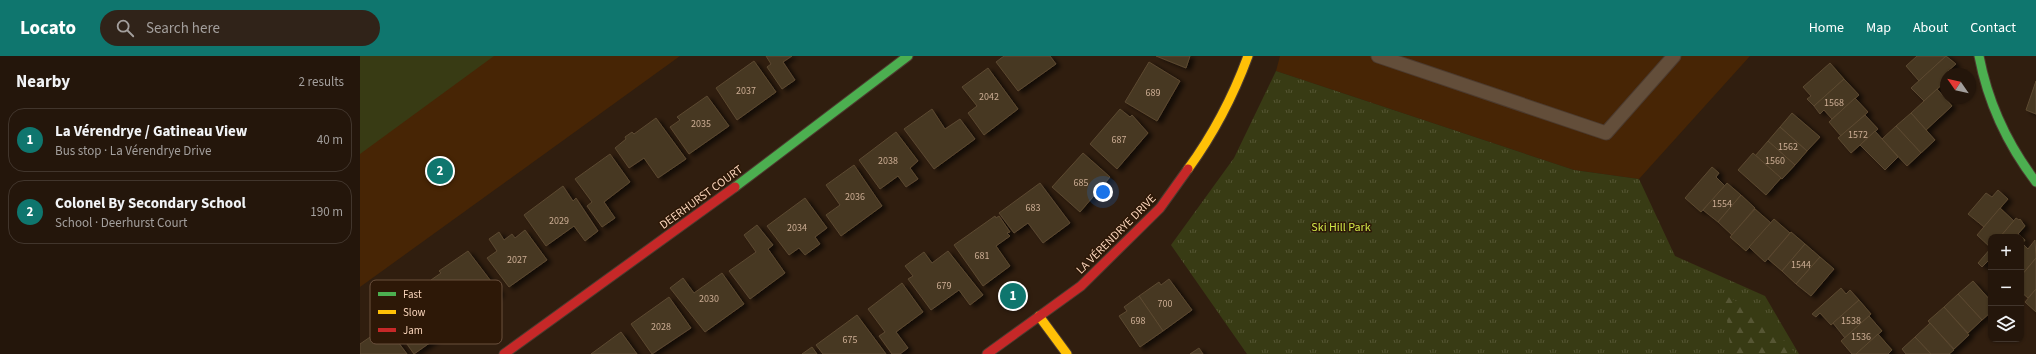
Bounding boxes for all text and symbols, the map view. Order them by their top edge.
search box [100,10,380,46]
text: Locato [20,15,76,42]
icon: search [114,17,136,39]
text: Search here [146,18,220,39]
text: Home [1809,18,1844,38]
text: Map [1866,18,1891,38]
text: About [1913,18,1948,38]
text: Contact [1970,18,2016,38]
north arrow [1940,68,1976,104]
text: Nearby [16,70,70,94]
text: 2 results [299,73,344,91]
house number: 2037 [736,84,756,98]
house number: 689 [1146,86,1160,100]
house number: 2042 [979,90,999,104]
house number: 1568 [1824,96,1844,110]
house number: 2035 [691,117,711,131]
text: La Vérendrye / Gatineau View [55,121,247,142]
house number: 1572 [1848,128,1868,142]
text: 1 [27,131,33,149]
text: 40 m [317,131,343,149]
house number: 687 [1112,133,1126,147]
house number: 1562 [1778,140,1798,154]
text: Bus stop · La Vérendrye Drive [55,142,212,160]
house number: 2038 [878,154,898,168]
house number: 1560 [1765,154,1785,168]
pin: 2 [427,156,453,186]
street label: DEERHURST COURT [656,161,747,233]
house number: 685 [1074,176,1088,190]
your location [1093,182,1113,202]
house number: 2036 [845,190,865,204]
street label: LA VÉRENDRYE DRIVE [1073,191,1160,278]
text: Colonel By Secondary School [55,193,246,214]
house number: 1554 [1712,197,1732,211]
house number: 683 [1026,201,1040,215]
text: 2 [27,203,33,221]
text: 190 m [310,203,343,221]
text: School · Deerhurst Court [55,214,187,232]
house number: 2029 [549,214,569,228]
park label: Ski Hill Park [1311,219,1371,236]
house number: 2034 [787,221,807,235]
map controls [1988,234,2024,342]
button: + [1988,234,2024,270]
house number: 681 [975,249,989,263]
house number: 2027 [507,253,527,267]
house number: 1544 [1791,258,1811,272]
button: − [1988,270,2024,306]
house number: 679 [937,279,951,293]
legend [370,280,502,344]
pin: 1 [1000,281,1026,311]
text: Fast [403,287,422,302]
house number: 2030 [699,292,719,306]
house number: 700 [1158,297,1172,311]
text: Slow [403,305,426,320]
button: layers [1988,306,2024,342]
house number: 698 [1131,314,1145,328]
house number: 1538 [1841,314,1861,328]
house number: 2028 [651,320,671,334]
text: Jam [403,323,423,338]
house number: 1536 [1851,330,1871,344]
house number: 675 [843,333,857,347]

